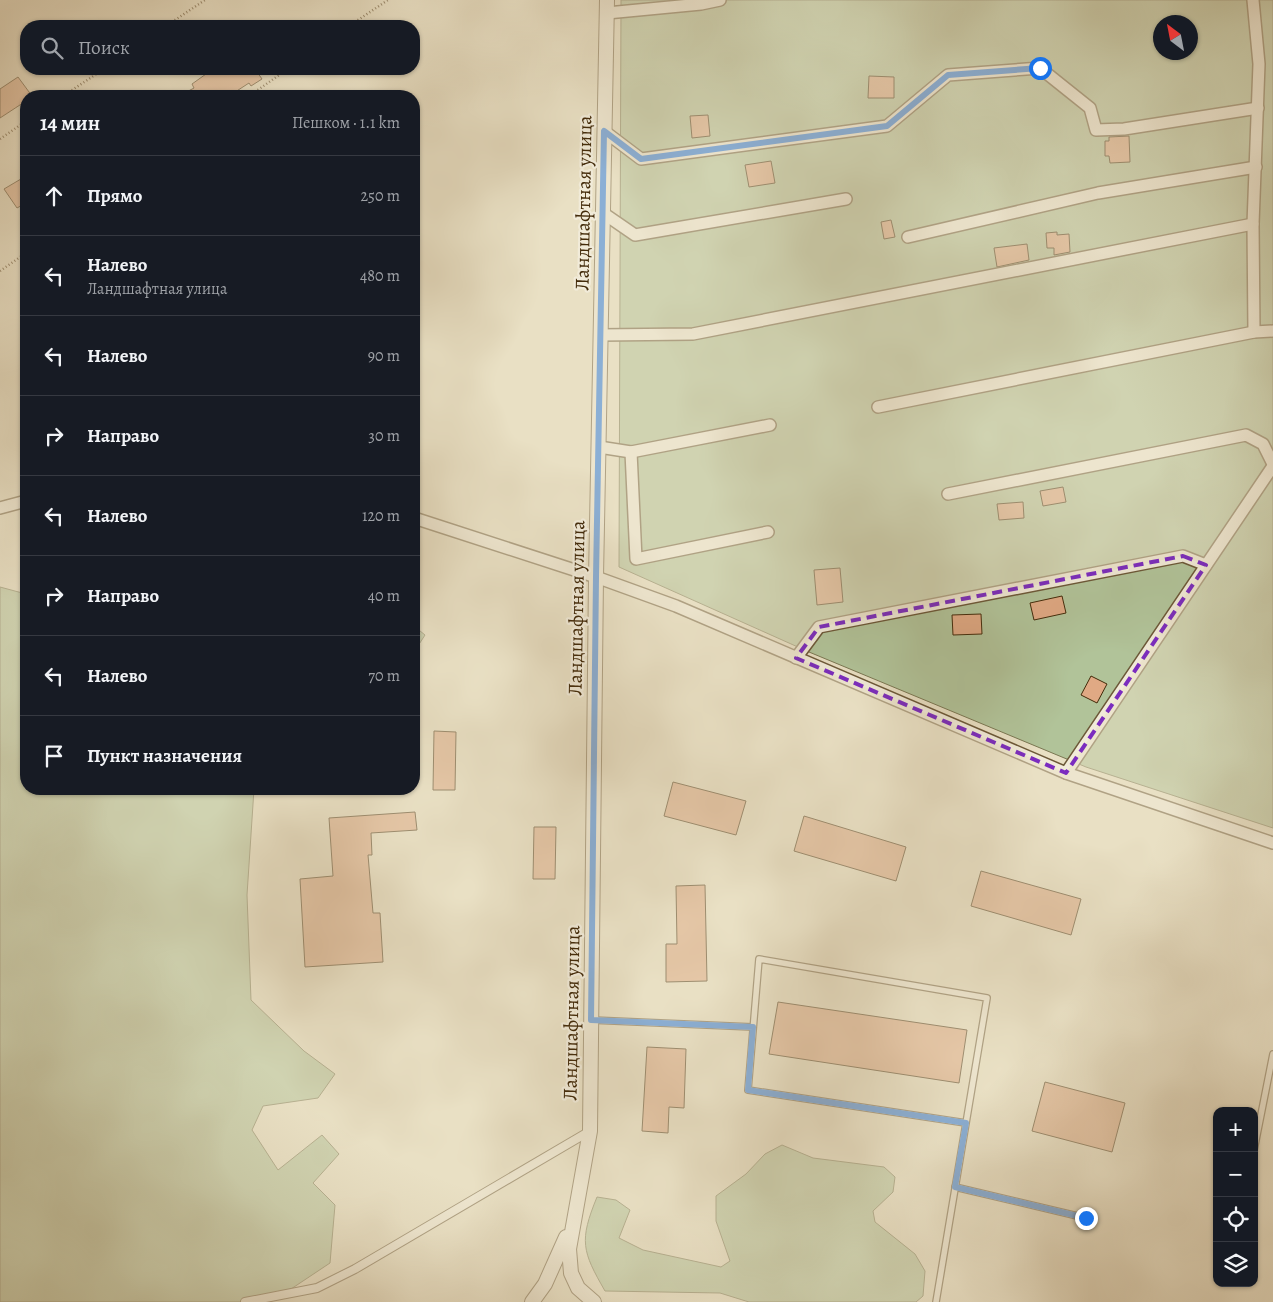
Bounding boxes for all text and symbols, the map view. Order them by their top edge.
north arrow [1153,15,1198,60]
search box [20,20,420,75]
icon: search [38,34,66,62]
text: Поиск [78,35,130,61]
route start [1029,57,1052,80]
text: 14 мин [40,109,100,137]
text: Пешком · 1.1 km [292,112,400,134]
street label: Ландшафтная улица [568,114,599,291]
icon: ahead [40,182,68,210]
text: Прямо [87,183,142,209]
text: 250 m [361,185,400,207]
text: Налево [87,252,147,278]
icon: left [40,262,68,290]
text: 480 m [360,265,400,287]
text: Ландшафтная улица [87,278,227,300]
icon: left [40,342,68,370]
text: Налево [87,343,147,369]
text: 90 m [368,345,400,367]
icon: right [40,422,68,450]
text: Направо [87,423,159,449]
text: 30 m [368,425,400,447]
icon: left [40,502,68,530]
text: Налево [87,503,147,529]
text: 120 m [362,505,400,527]
street label: Ландшафтная улица [561,519,592,696]
icon: right [40,582,68,610]
text: Направо [87,583,159,609]
text: 40 m [368,585,400,607]
icon: left [40,662,68,690]
text: Налево [87,663,147,689]
text: 70 m [368,665,400,687]
icon: arrive [40,742,68,770]
text: Пункт назначения [87,743,242,769]
street label: Ландшафтная улица [556,924,587,1101]
map controls [1213,1107,1258,1287]
button: + [1213,1107,1258,1152]
button: − [1213,1152,1258,1197]
button: locate [1213,1197,1258,1242]
route end [1075,1207,1098,1230]
button: layers [1213,1242,1258,1287]

